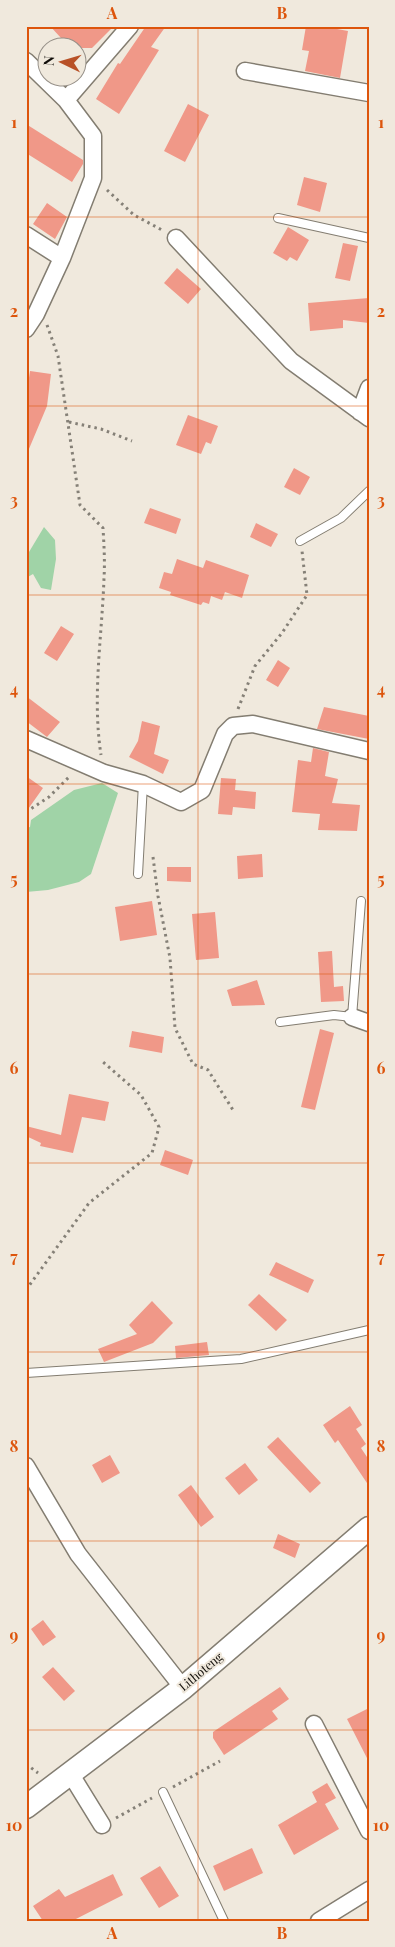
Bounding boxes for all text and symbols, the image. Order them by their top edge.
text: A [106,2,118,23]
text: B [277,2,288,23]
north arrow [38,38,88,88]
text: N [39,55,58,67]
text: 1 [11,111,17,132]
text: 1 [378,111,384,132]
text: 2 [10,300,18,321]
text: 2 [377,300,385,321]
text: 3 [10,489,18,510]
text: 3 [377,489,385,510]
text: 4 [10,678,18,699]
text: 4 [377,678,385,699]
text: 5 [10,868,18,889]
text: 5 [377,868,385,889]
text: 6 [10,1057,19,1078]
text: 6 [377,1057,386,1078]
text: 7 [10,1246,18,1267]
text: 7 [377,1246,385,1267]
text: 8 [10,1435,19,1456]
text: 8 [377,1435,386,1456]
text: 9 [10,1624,19,1645]
text: 9 [377,1624,386,1645]
street label: Lithoteng [175,1648,226,1694]
text: 10 [6,1814,22,1835]
text: 10 [373,1814,389,1835]
text: A [106,1922,118,1943]
text: B [277,1922,288,1943]

